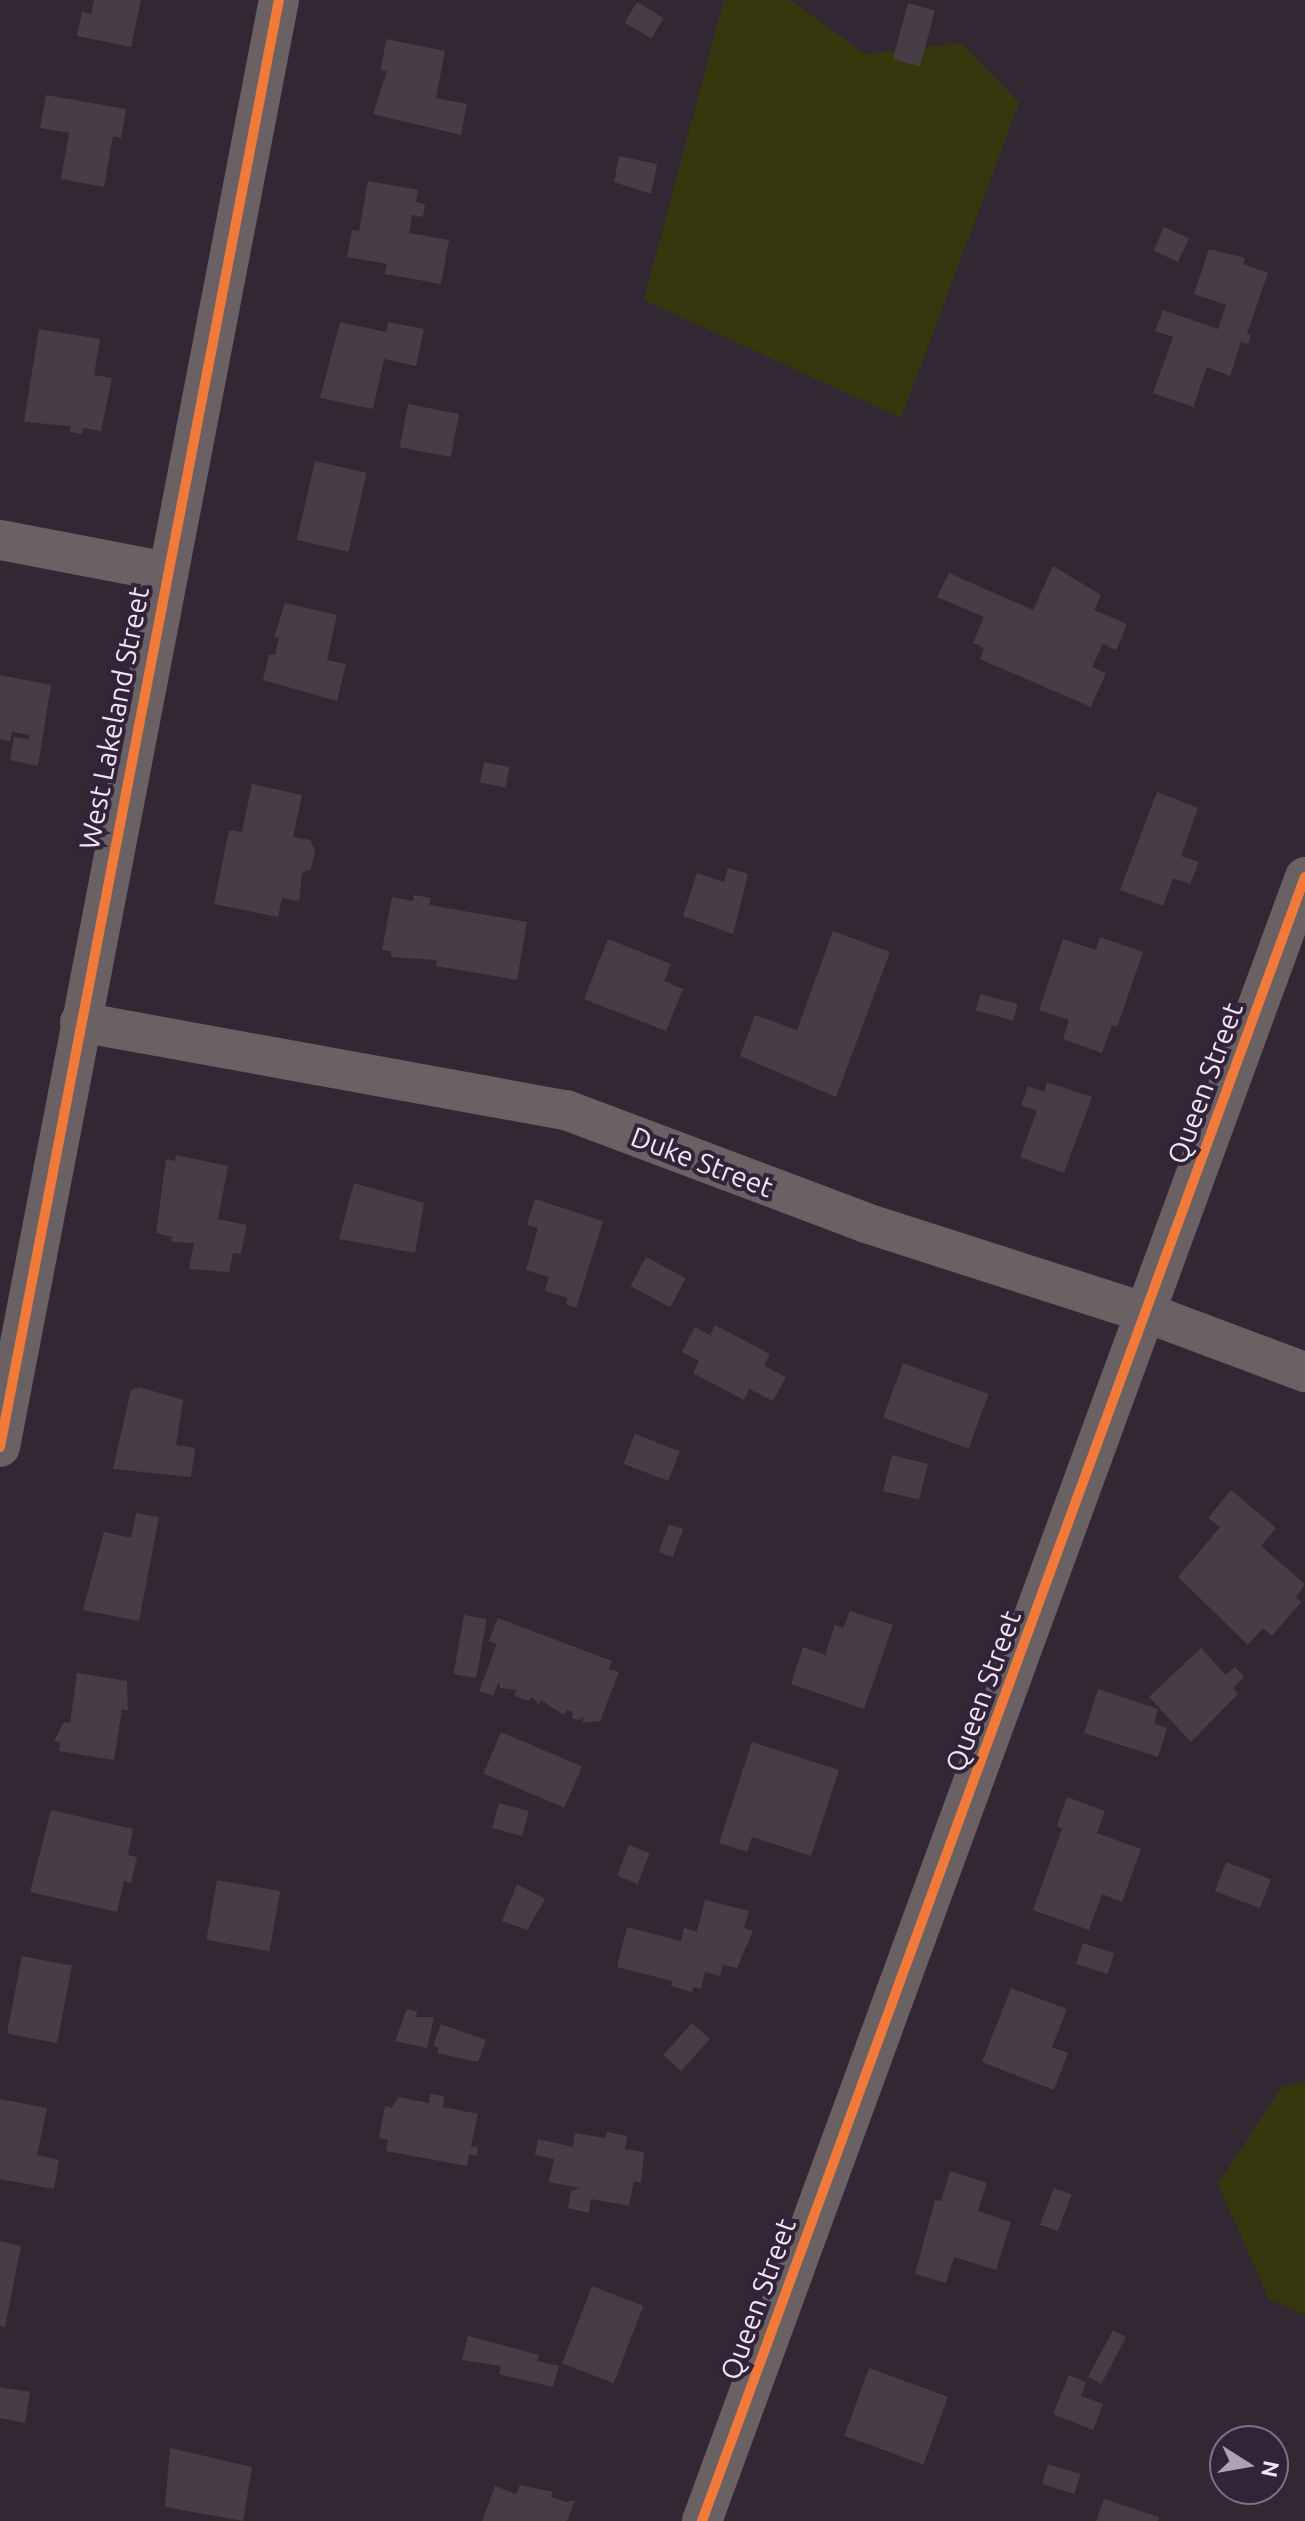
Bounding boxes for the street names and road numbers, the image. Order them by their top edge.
street label: West Lakeland Street [72,584,156,852]
street label: Queen Street [1160,998,1250,1168]
street label: Duke Street [626,1120,778,1204]
street label: Queen Street [938,1606,1028,1776]
street label: Queen Street [713,2214,803,2384]

